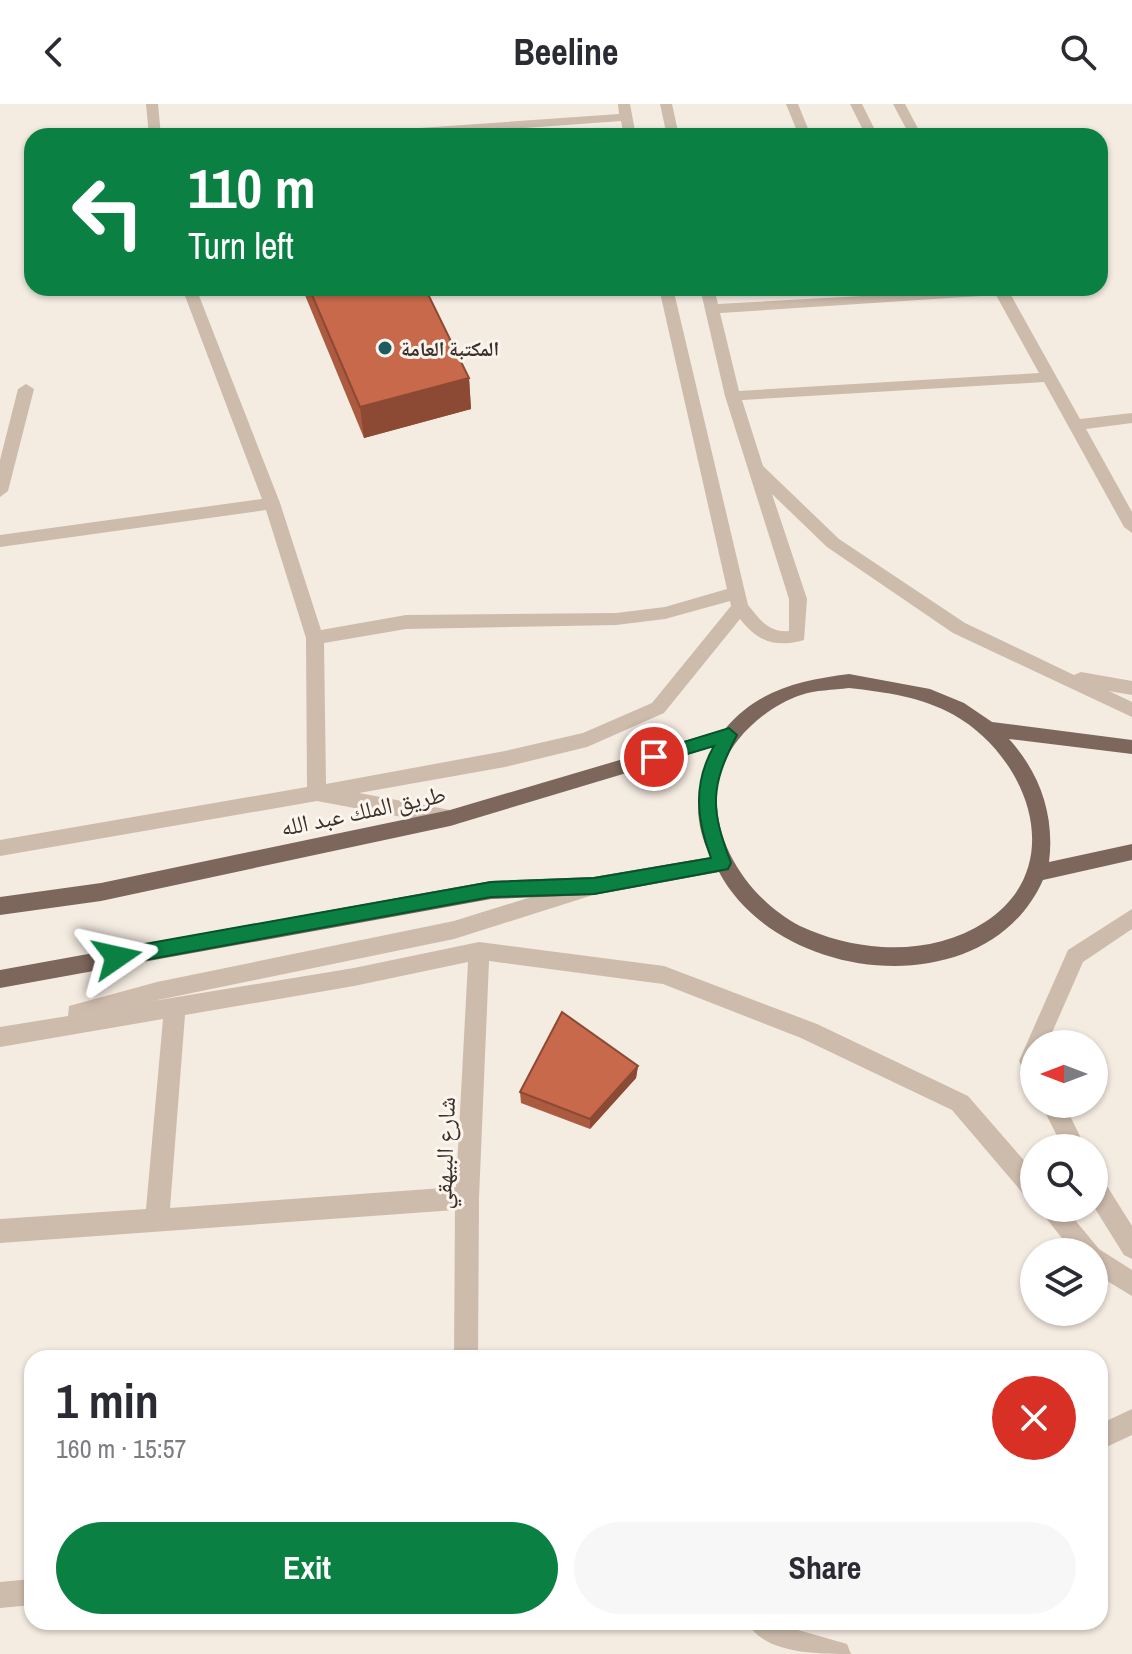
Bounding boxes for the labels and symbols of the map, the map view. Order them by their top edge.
place label: المكتبة العامة [401,335,499,362]
marker: المكتبة العامة [376,339,394,357]
pin [620,723,688,791]
street label: طريق الملك عبد الله [278,777,448,843]
position arrow [75,915,159,999]
north arrow [1020,1030,1108,1118]
street label: شارع البيهقي [426,1096,466,1210]

